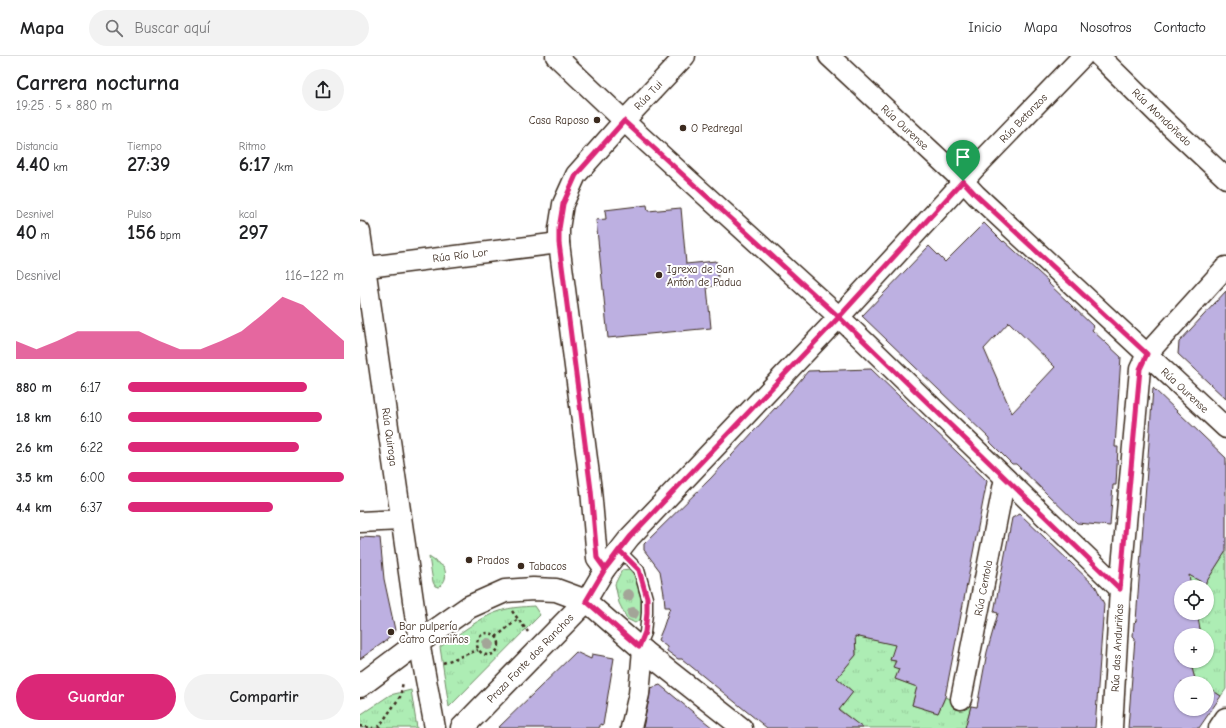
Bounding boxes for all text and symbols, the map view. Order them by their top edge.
search box [89,10,369,46]
text: Mapa [20,17,65,39]
icon: search [103,17,125,39]
text: Buscar aquí [135,19,210,37]
text: Inicio [968,19,1002,36]
text: Mapa [1024,19,1058,36]
text: Nosotros [1080,19,1132,36]
text: Contacto [1154,19,1206,36]
button: share [302,69,344,111]
text: Carrera nocturna [16,70,180,96]
street label: Rúa Tui [632,78,665,113]
street label: Rúa Mondoñedo [1129,86,1194,149]
street label: Rúa Betanzos [997,91,1050,146]
text: 19:25 · 5 × 880 m [16,98,112,113]
street label: Rúa Ourense [878,102,931,153]
place label: Casa Raposo [529,114,589,127]
marker: Casa Raposo [592,115,602,125]
place label: O Pedregal [691,122,742,135]
marker: O Pedregal [678,123,688,133]
text: Distancia [16,140,58,153]
text: Tiempo [127,140,162,153]
text: Ritmo [239,140,266,153]
pin [946,140,980,181]
icon: arrive [952,146,974,168]
text: 4.40 [16,153,50,176]
text: 27:39 [127,153,171,176]
text: 6:17 [239,153,270,176]
text: km [50,161,68,174]
text: /km [270,161,293,174]
text: Desnivel [16,208,54,221]
text: Pulso [127,208,152,221]
text: kcal [239,208,257,221]
text: 40 [16,221,37,244]
text: 156 [127,221,156,244]
text: 297 [239,221,268,244]
text: m [37,229,50,242]
text: bpm [156,229,181,242]
street label: Rúa Río Lor [432,246,489,265]
place label: Igrexa de San Antón de Padua [667,263,741,289]
text: Desnivel [16,268,61,283]
text: 116–122 m [285,268,344,283]
marker: Igrexa de San Antón de Padua [654,270,664,280]
street label: Rúa Ourense [1158,365,1211,416]
text: 880 m [16,380,52,395]
text: 6:17 [80,380,101,395]
street label: Rúa Quiroga [379,407,400,467]
text: 1.8 km [16,410,51,425]
text: 6:10 [80,410,102,425]
text: 2.6 km [16,440,53,455]
text: 6:22 [80,440,103,455]
text: 3.5 km [16,470,53,485]
text: 6:00 [80,470,105,485]
text: 4.4 km [16,500,52,515]
text: 6:37 [80,500,102,515]
place label: Prados [477,554,510,567]
marker: Prados [464,555,474,565]
street label: Rúa Centola [972,559,995,617]
place label: Tabacos [529,560,567,573]
marker: Tabacos [516,561,526,571]
map controls [1174,580,1214,716]
button: locate [1174,580,1214,620]
street label: Rúa das Anduriñas [1109,603,1126,693]
street label: Praza Fonte dos Ranchos [484,611,577,706]
place label: Bar pulpería Catro Camiños [399,620,469,646]
marker: Bar pulpería Catro Camiños [386,627,396,637]
button: + [1174,628,1214,668]
button: Guardar [16,674,176,720]
button: Compartir [184,674,344,720]
button: − [1174,676,1214,716]

